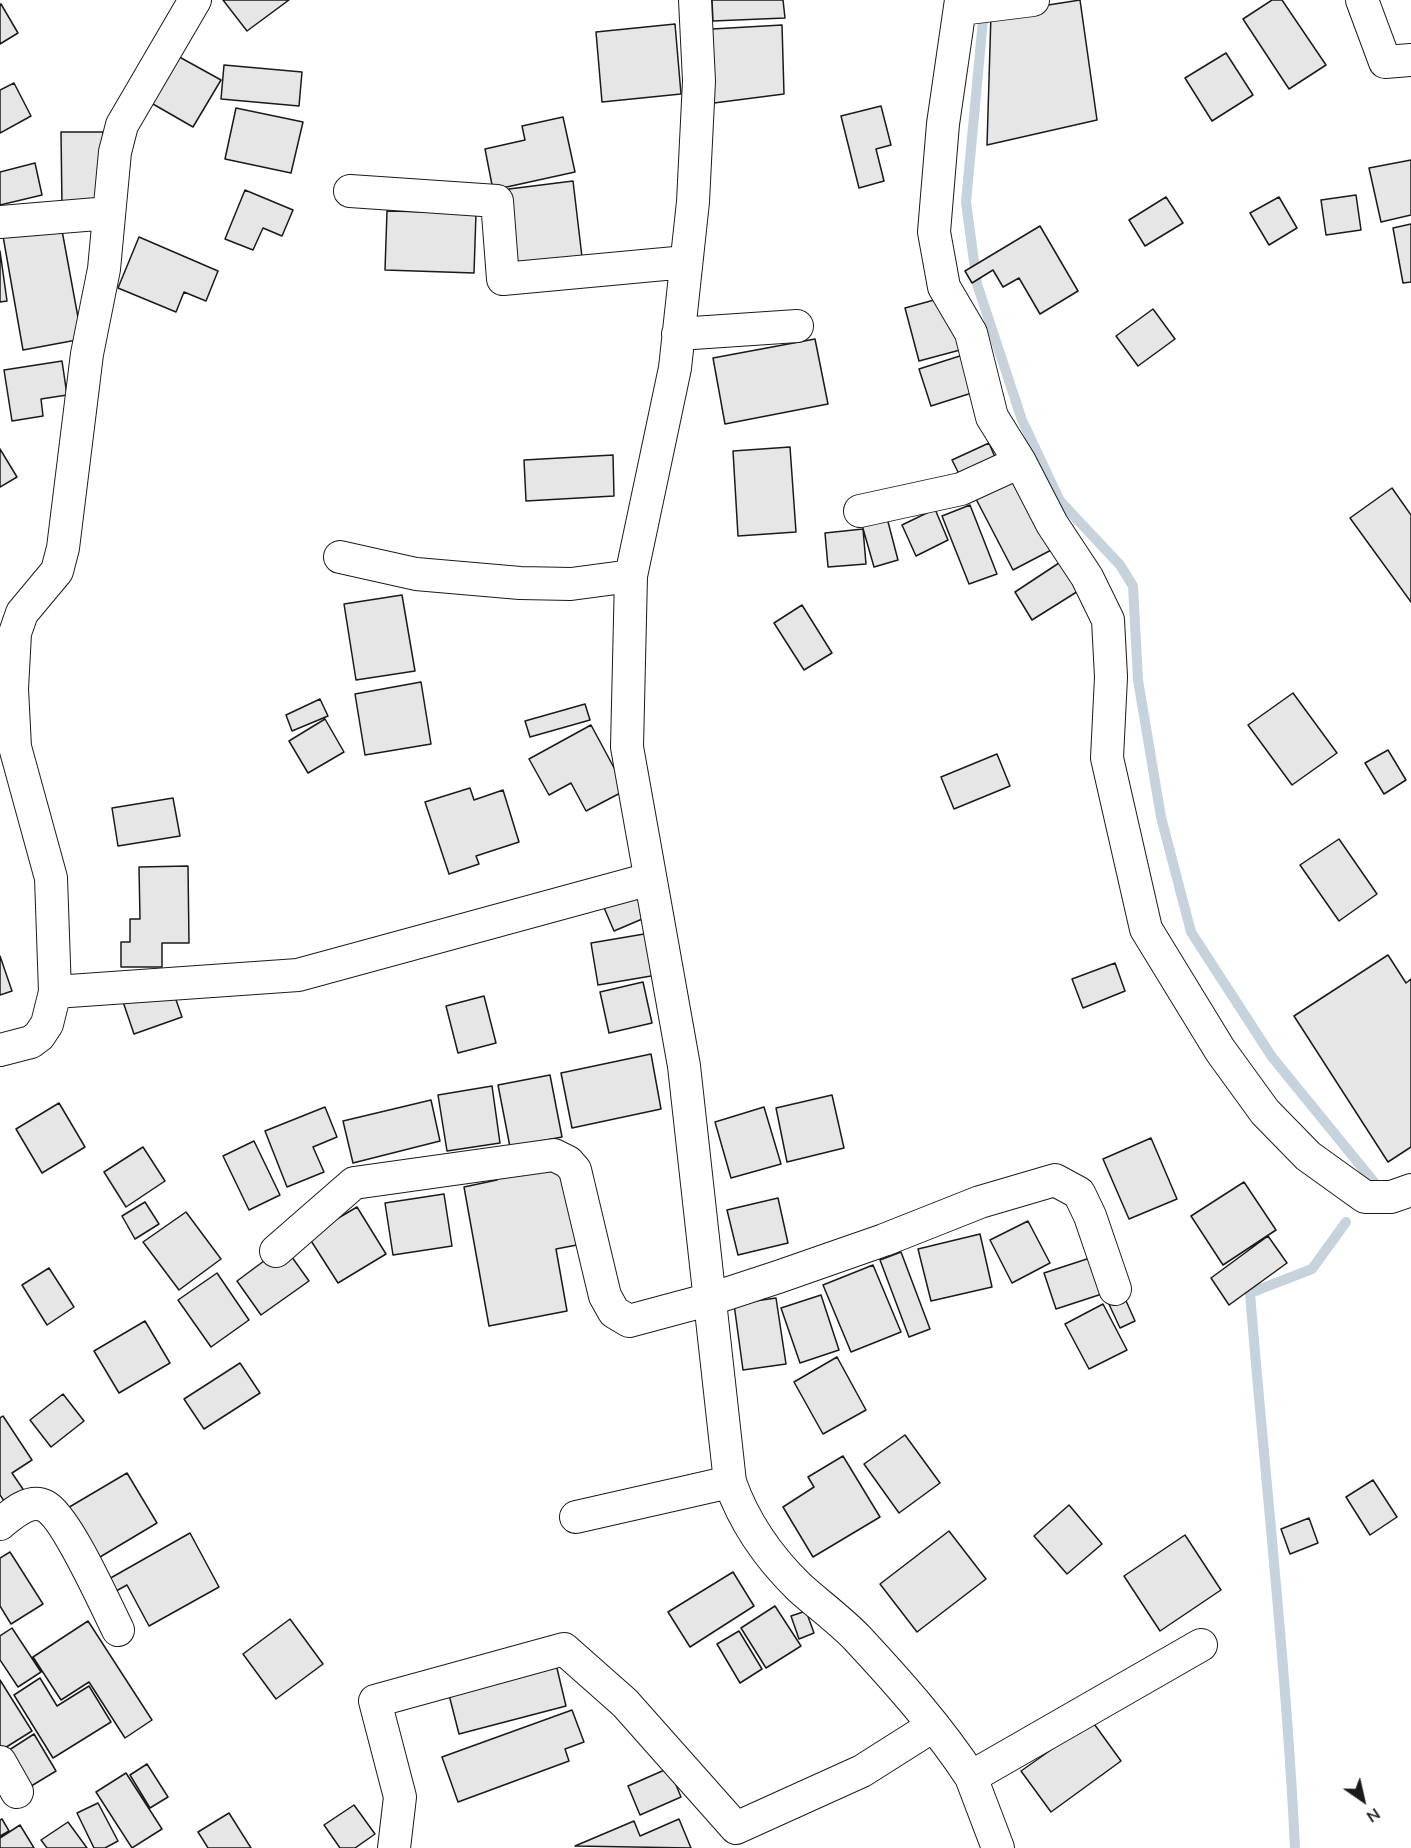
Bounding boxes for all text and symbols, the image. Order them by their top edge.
north arrow [1333,1770,1393,1830]
text: N [1362,1802,1384,1827]

